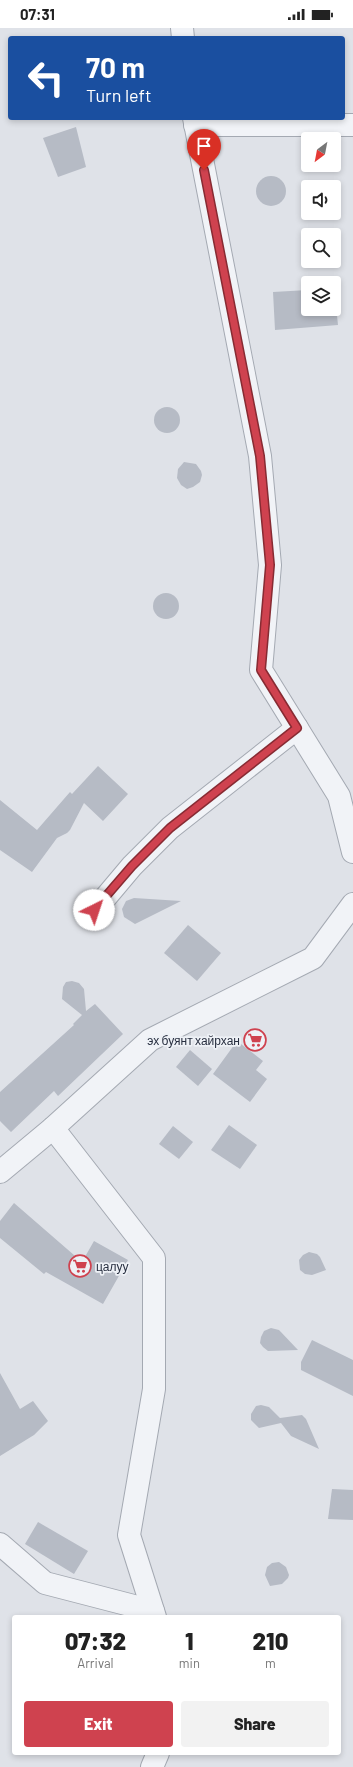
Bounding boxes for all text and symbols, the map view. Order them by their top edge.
text: 07:31 [20,5,55,23]
text: 70 m [86,50,145,84]
icon: left [20,52,72,104]
text: Turn left [86,84,152,106]
pin [187,129,221,170]
north arrow [301,132,341,172]
map controls [301,132,341,316]
icon: arrive [193,135,215,157]
button: sound [301,180,341,220]
button: search [301,228,341,268]
button: layers [301,276,341,316]
position arrow [73,889,115,931]
supermarket icon: эх буянт хайрхан [242,1027,268,1053]
place label: эх буянт хайрхан [147,1033,240,1048]
supermarket icon: цалуу [67,1253,93,1279]
place label: цалуу [96,1259,129,1274]
text: 07:32 [65,1626,126,1655]
text: 1 [185,1626,194,1655]
text: 210 [253,1626,288,1655]
text: Arrival [77,1655,114,1671]
text: min [179,1655,200,1671]
text: m [265,1655,276,1671]
button: Exit [24,1701,173,1747]
button: Share [181,1701,329,1747]

